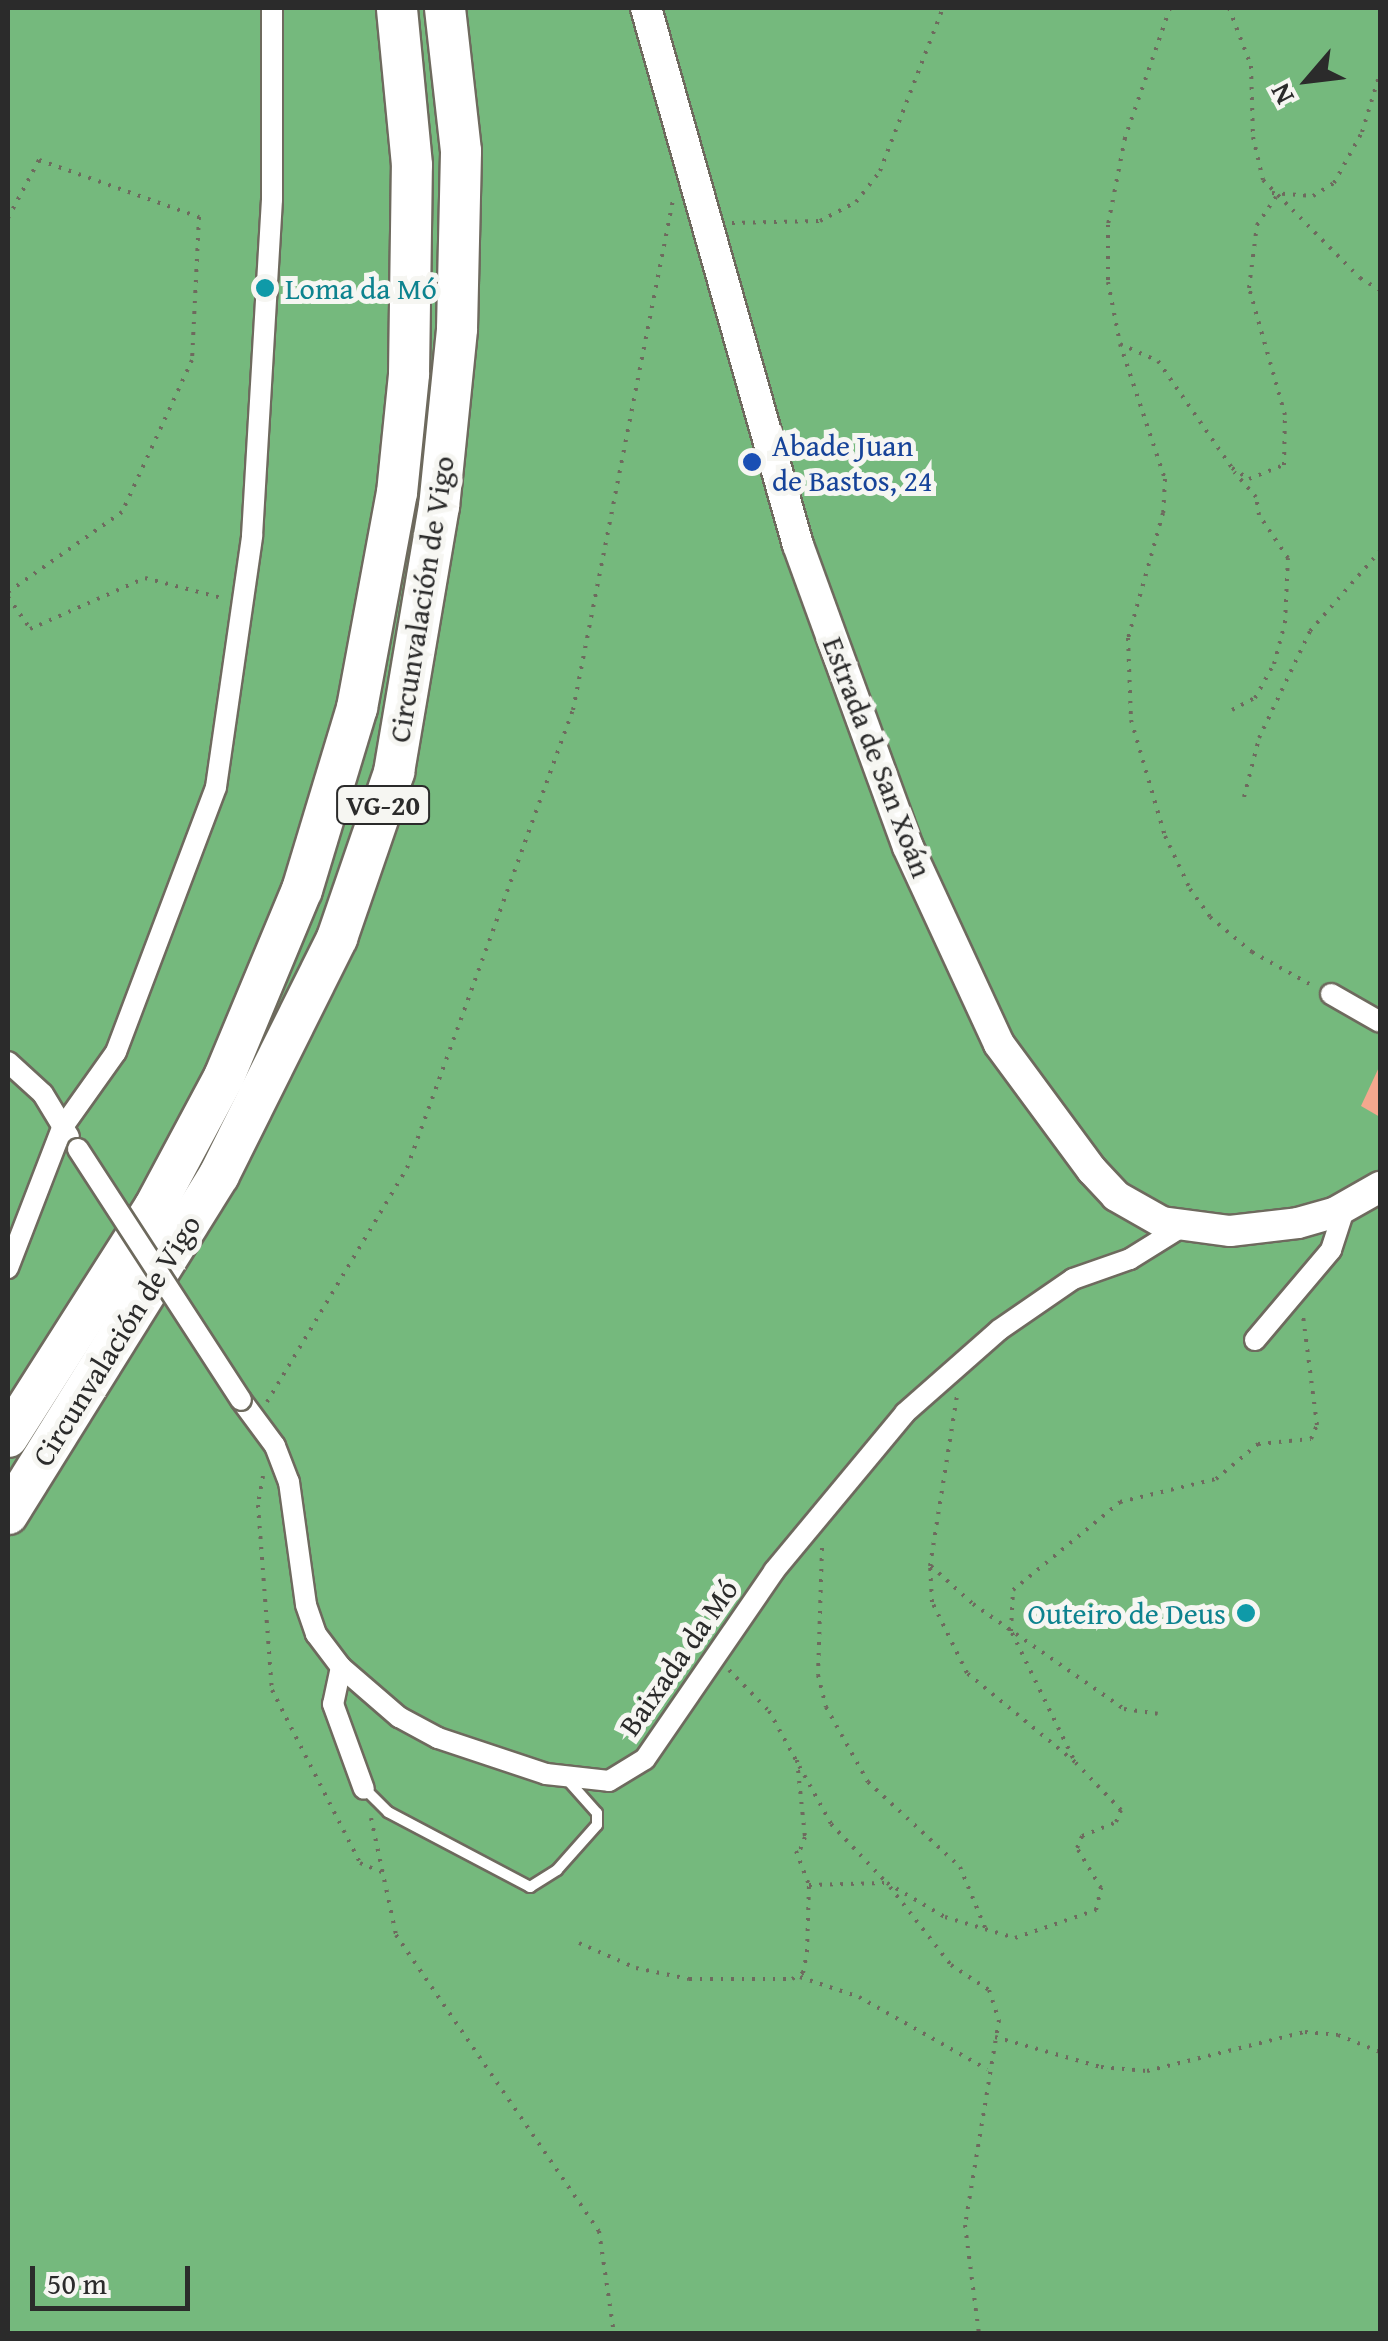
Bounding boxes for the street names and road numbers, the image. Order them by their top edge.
street label: Circunvalación de Vigo [381,453,461,745]
street label: Estrada de San Xoán [816,632,940,882]
road number: VG-20 [336,782,430,828]
street label: Circunvalación de Vigo [24,1208,208,1472]
street label: Baixada da Mó [611,1572,745,1742]

